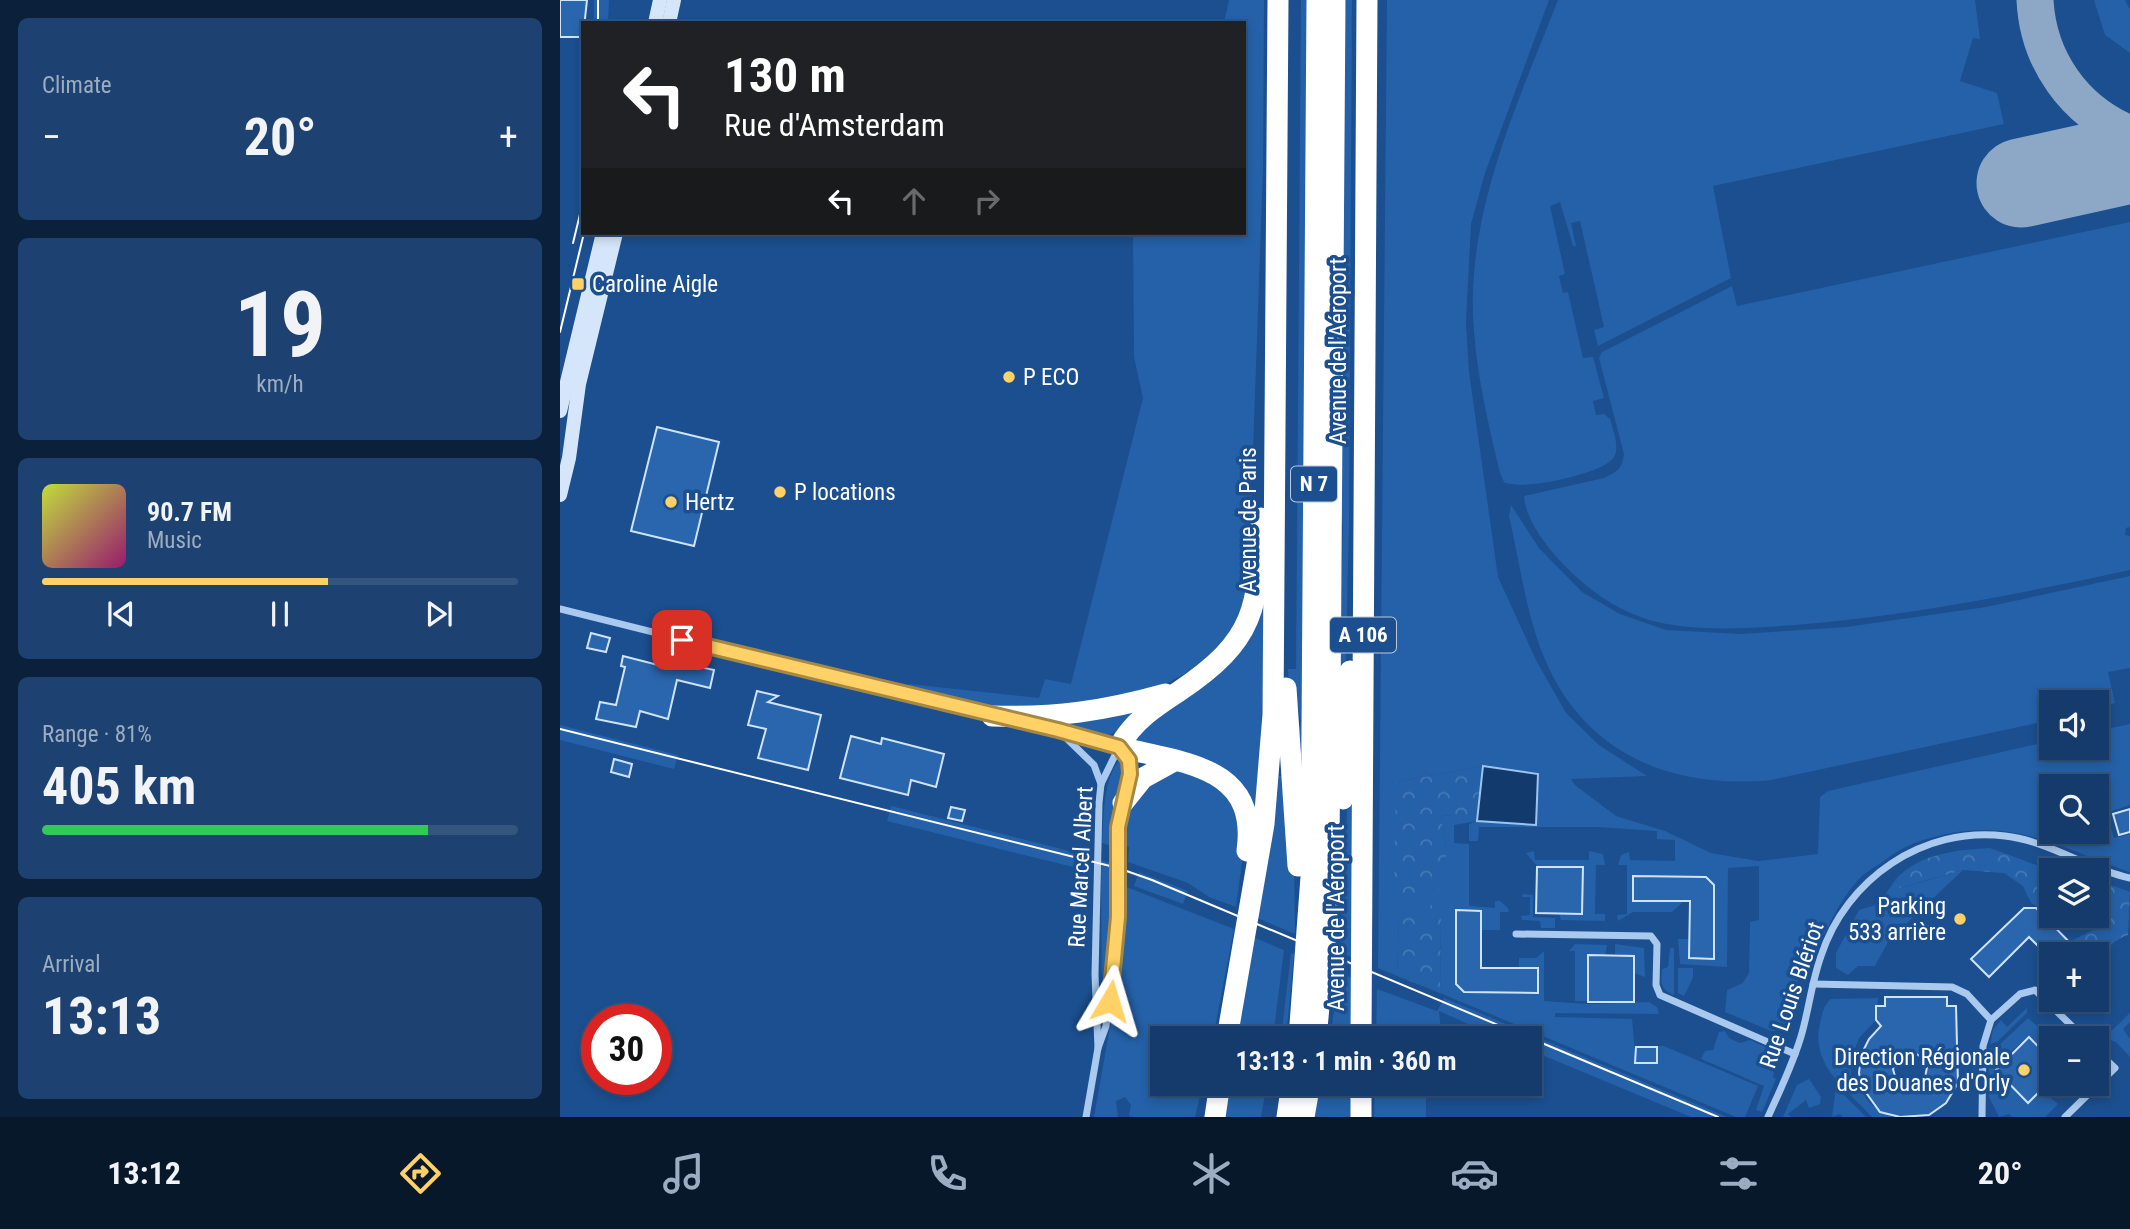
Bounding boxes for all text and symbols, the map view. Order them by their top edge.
text: 130 m [724,47,846,104]
icon: left [609,49,700,140]
text: Climate [42,72,112,99]
text: Rue d'Amsterdam [724,106,945,144]
text: 20° [244,107,316,168]
text: − [42,115,61,159]
text: + [499,115,518,159]
icon: left [822,182,860,220]
icon: ahead [895,182,933,220]
icon: right [968,182,1006,220]
street label: Avenue de l'Aéroport [1325,258,1352,444]
place label: Caroline Aigle [592,271,718,298]
text: 19 [234,272,326,378]
marker: Caroline Aigle [570,276,586,292]
place label: P ECO [1023,364,1079,391]
marker: P ECO [1001,369,1017,385]
text: km/h [256,371,304,398]
street label: Avenue de Paris [1235,447,1262,593]
road number: N 7 [1291,466,1337,502]
place label: P locations [794,479,896,506]
marker: P locations [772,484,788,500]
place label: Hertz [685,489,735,516]
marker: Hertz [663,494,679,510]
text: 90.7 FM [147,497,232,527]
text: Music [147,527,202,554]
icon: previous [102,595,140,633]
icon: pause [261,595,299,633]
icon: next [420,595,458,633]
pin [652,610,712,670]
road number: A 106 [1330,618,1396,652]
icon: arrive [663,621,701,659]
map controls [2039,690,2109,1096]
button: sound [2039,690,2109,760]
text: Range · 81% [42,721,152,748]
text: 405 km [42,756,196,817]
button: search [2039,774,2109,844]
street label: Rue Marcel Albert [1063,786,1099,948]
street label: Avenue de l'Aéroport [1323,825,1350,1011]
button: layers [2039,858,2109,928]
place label: Parking 533 arrière [1848,893,1946,946]
marker: Parking 533 arrière [1952,911,1968,927]
street label: Rue Louis Blériot [1754,918,1830,1072]
button: + [2039,942,2109,1012]
text: Arrival [42,951,101,978]
position arrow [1073,964,1147,1038]
text: 13:13 [42,986,161,1047]
speed limit sign: 30 [581,1004,672,1095]
button: − [2039,1026,2109,1096]
place label: Direction Régionale des Douanes d'Orly [1834,1044,2010,1097]
text: 13:13 · 1 min · 360 m [1236,1046,1456,1076]
marker: Direction Régionale des Douanes d'Orly [2016,1062,2032,1078]
icon: directions [396,1149,445,1198]
icon: music [659,1149,708,1198]
icon: phone [923,1149,972,1198]
icon: climate [1187,1149,1236,1198]
icon: car [1450,1149,1499,1198]
icon: filters [1714,1149,1763,1198]
text: 13:12 [107,1154,181,1192]
text: 20° [1978,1154,2023,1192]

